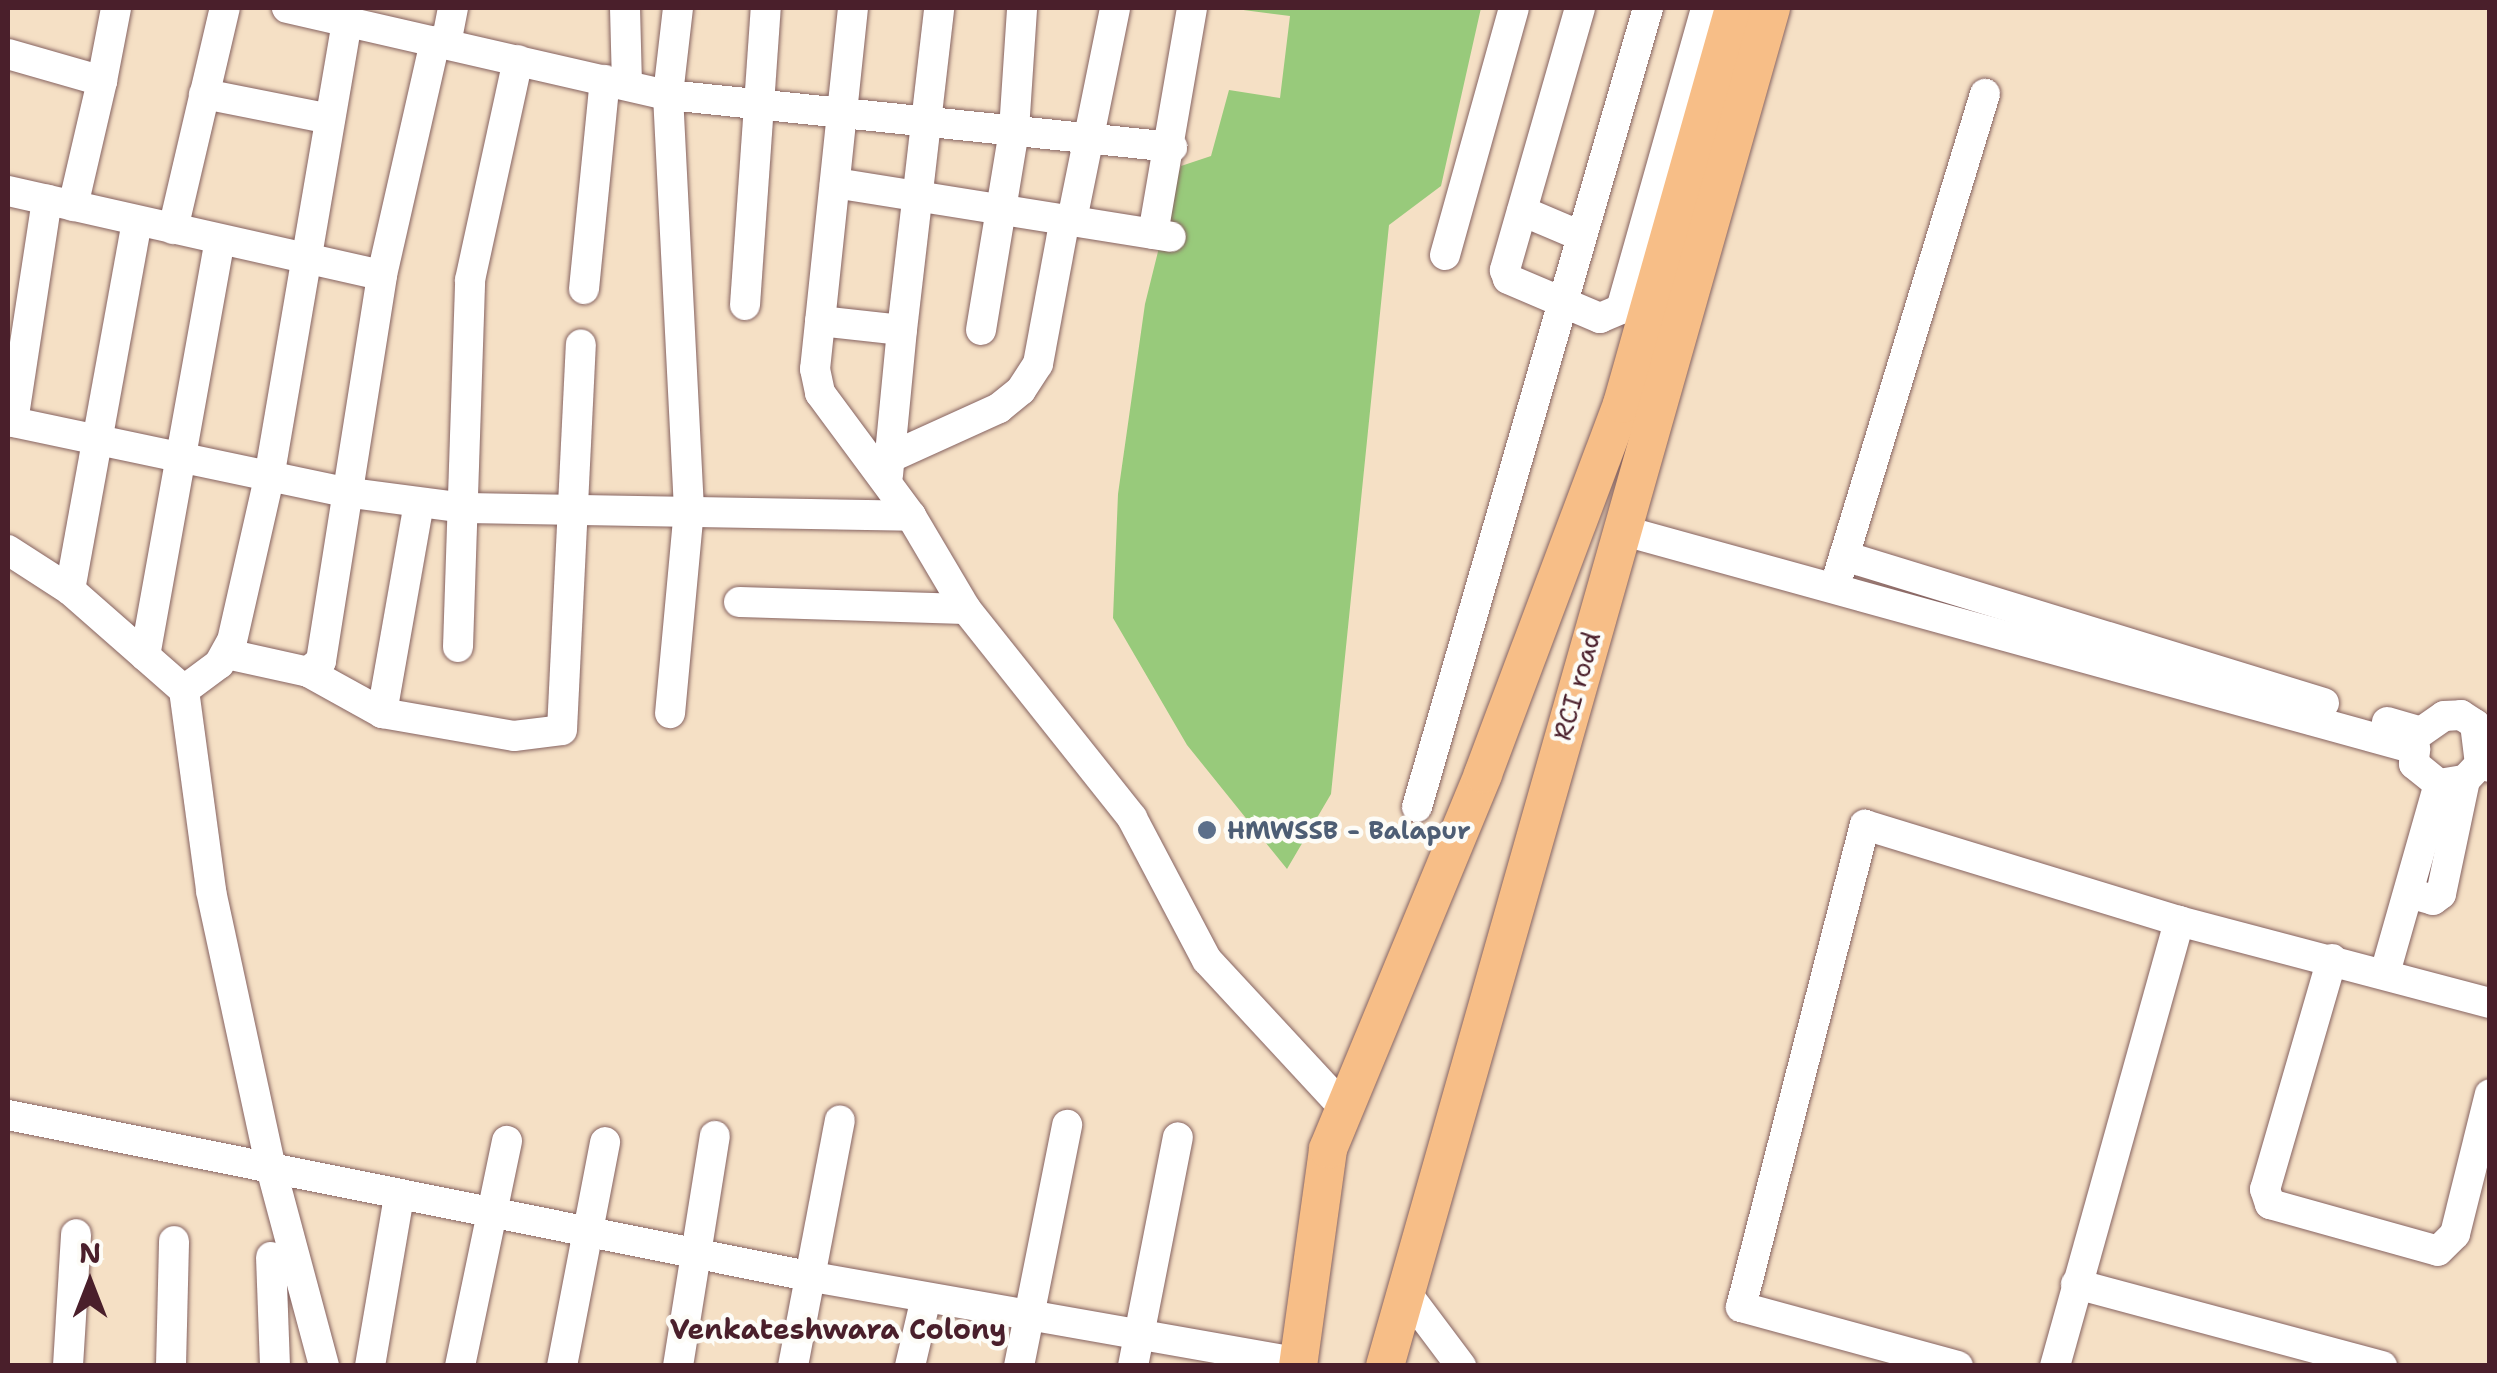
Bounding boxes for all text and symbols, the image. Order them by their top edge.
street label: RCI road [1547,628,1607,744]
place label: HMWSSB - Balapur [1227,815,1471,845]
marker: HMWSSB - Balapur [1196,819,1218,841]
north arrow [40,1233,140,1333]
text: N [79,1234,101,1272]
district label: Venkateshwara Colony [670,1312,1006,1346]

